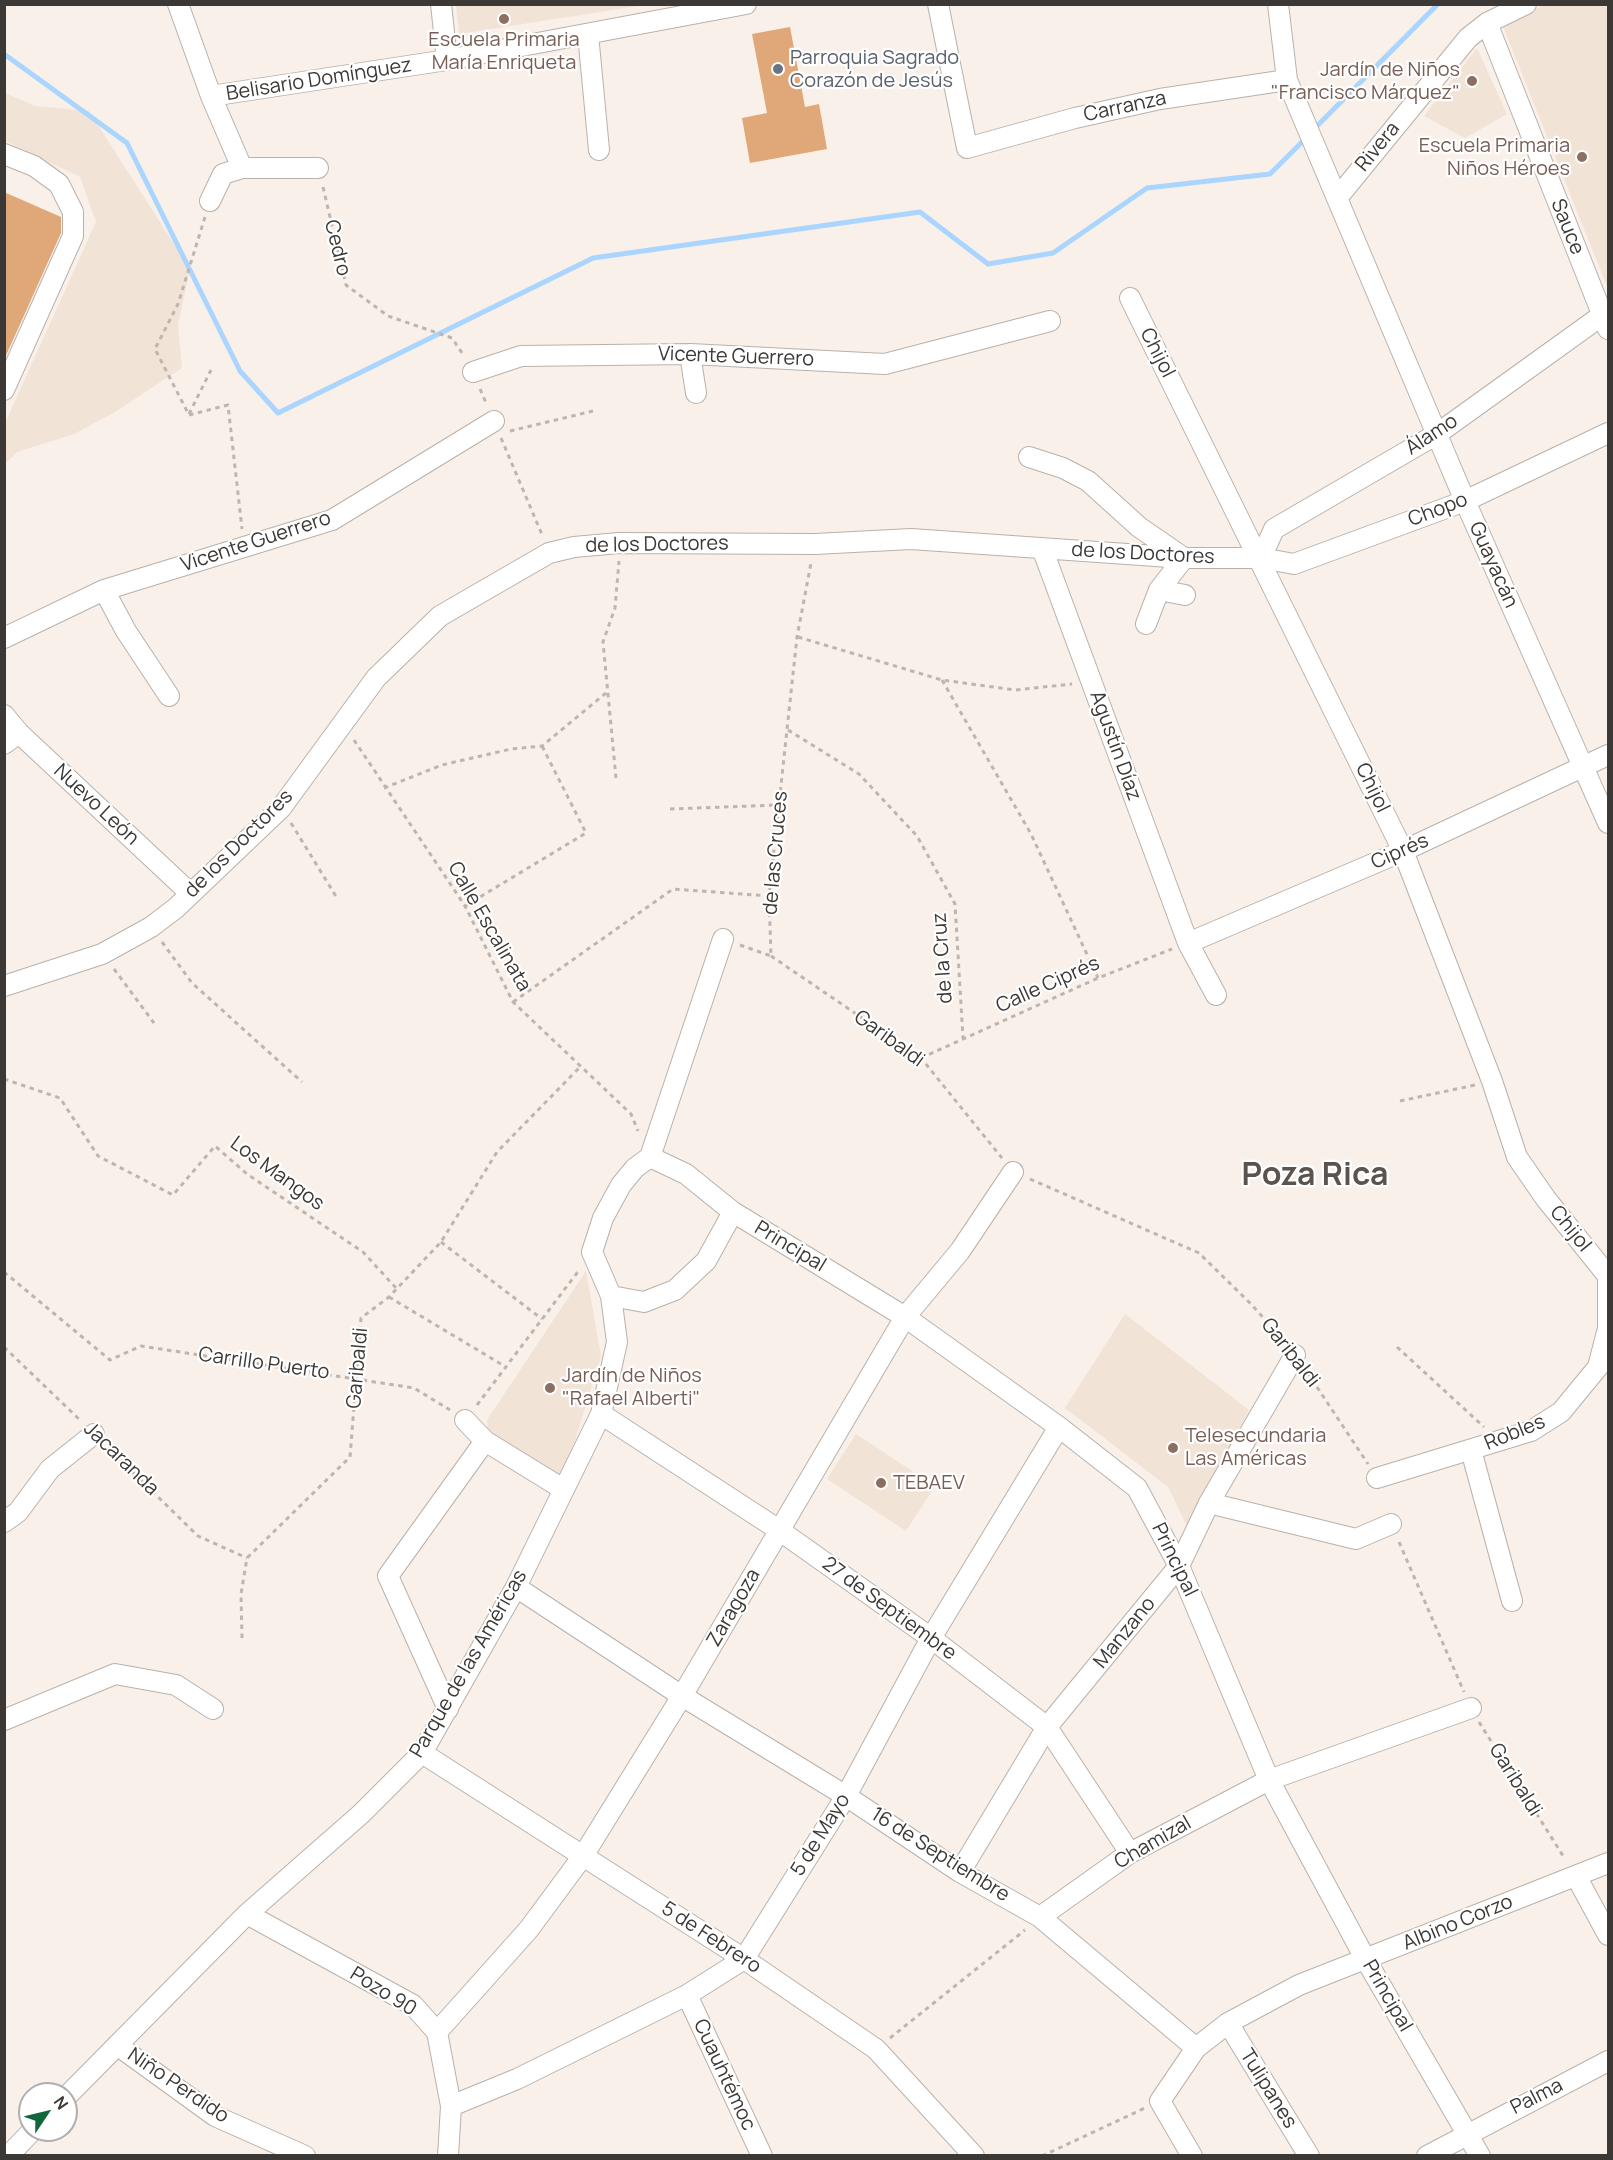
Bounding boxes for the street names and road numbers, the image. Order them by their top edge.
street label: Belisario Domínguez [225,53,413,107]
street label: Carranza [1082,87,1168,127]
street label: Rivera [1351,117,1405,177]
street label: Sauce [1545,196,1589,258]
street label: Cedro [318,218,356,278]
street label: Chijol [1134,324,1180,382]
street label: Vicente Guerrero [658,342,814,372]
street label: Álamo [1401,409,1463,461]
street label: Chopo [1405,488,1471,532]
street label: Vicente Guerrero [178,506,334,578]
street label: Guayacán [1463,518,1523,612]
street label: de los Doctores [585,532,729,558]
street label: de los Doctores [1071,538,1215,570]
street label: Agustín Díaz [1084,688,1146,804]
street label: Nuevo León [48,759,144,851]
street label: Chijol [1350,759,1394,817]
street label: de los Doctores [180,785,298,903]
street label: de las Cruces [759,790,793,916]
street label: Ciprés [1368,829,1432,875]
street label: Calle Escalinata [442,858,536,996]
street label: de la Cruz [928,912,958,1004]
street label: Calle Ciprés [993,952,1103,1018]
street label: Garibaldi [849,1005,929,1073]
street label: Los Mangos [225,1132,329,1216]
street label: Chijol [1544,1201,1596,1257]
street label: Principal [750,1216,830,1278]
street label: Garibaldi [1256,1314,1324,1392]
street label: Garibaldi [343,1326,373,1410]
street label: Carrillo Puerto [197,1343,331,1385]
street label: Robles [1481,1410,1549,1456]
street label: Jacaranda [78,1417,164,1501]
street label: Principal [1146,1519,1202,1601]
street label: 27 de Septiembre [817,1552,961,1666]
street label: Zaragoza [702,1565,766,1651]
street label: Parque de las Américas [405,1566,533,1762]
street label: Manzano [1089,1593,1161,1673]
street label: Garibaldi [1483,1739,1547,1821]
street label: 5 de Mayo [786,1789,856,1881]
street label: 16 de Septiembre [866,1803,1014,1907]
street label: Chamizal [1110,1811,1196,1875]
street label: Albino Corzo [1400,1890,1516,1956]
street label: 5 de Febrero [657,1897,765,1979]
street label: Principal [1357,1956,1417,2036]
street label: Pozo 90 [345,1962,421,2022]
street label: Cuauhtémoc [688,2015,760,2135]
street label: Niño Perdido [123,2043,233,2129]
street label: Tulipanes [1234,2045,1302,2133]
street label: Palma [1507,2074,1567,2120]

